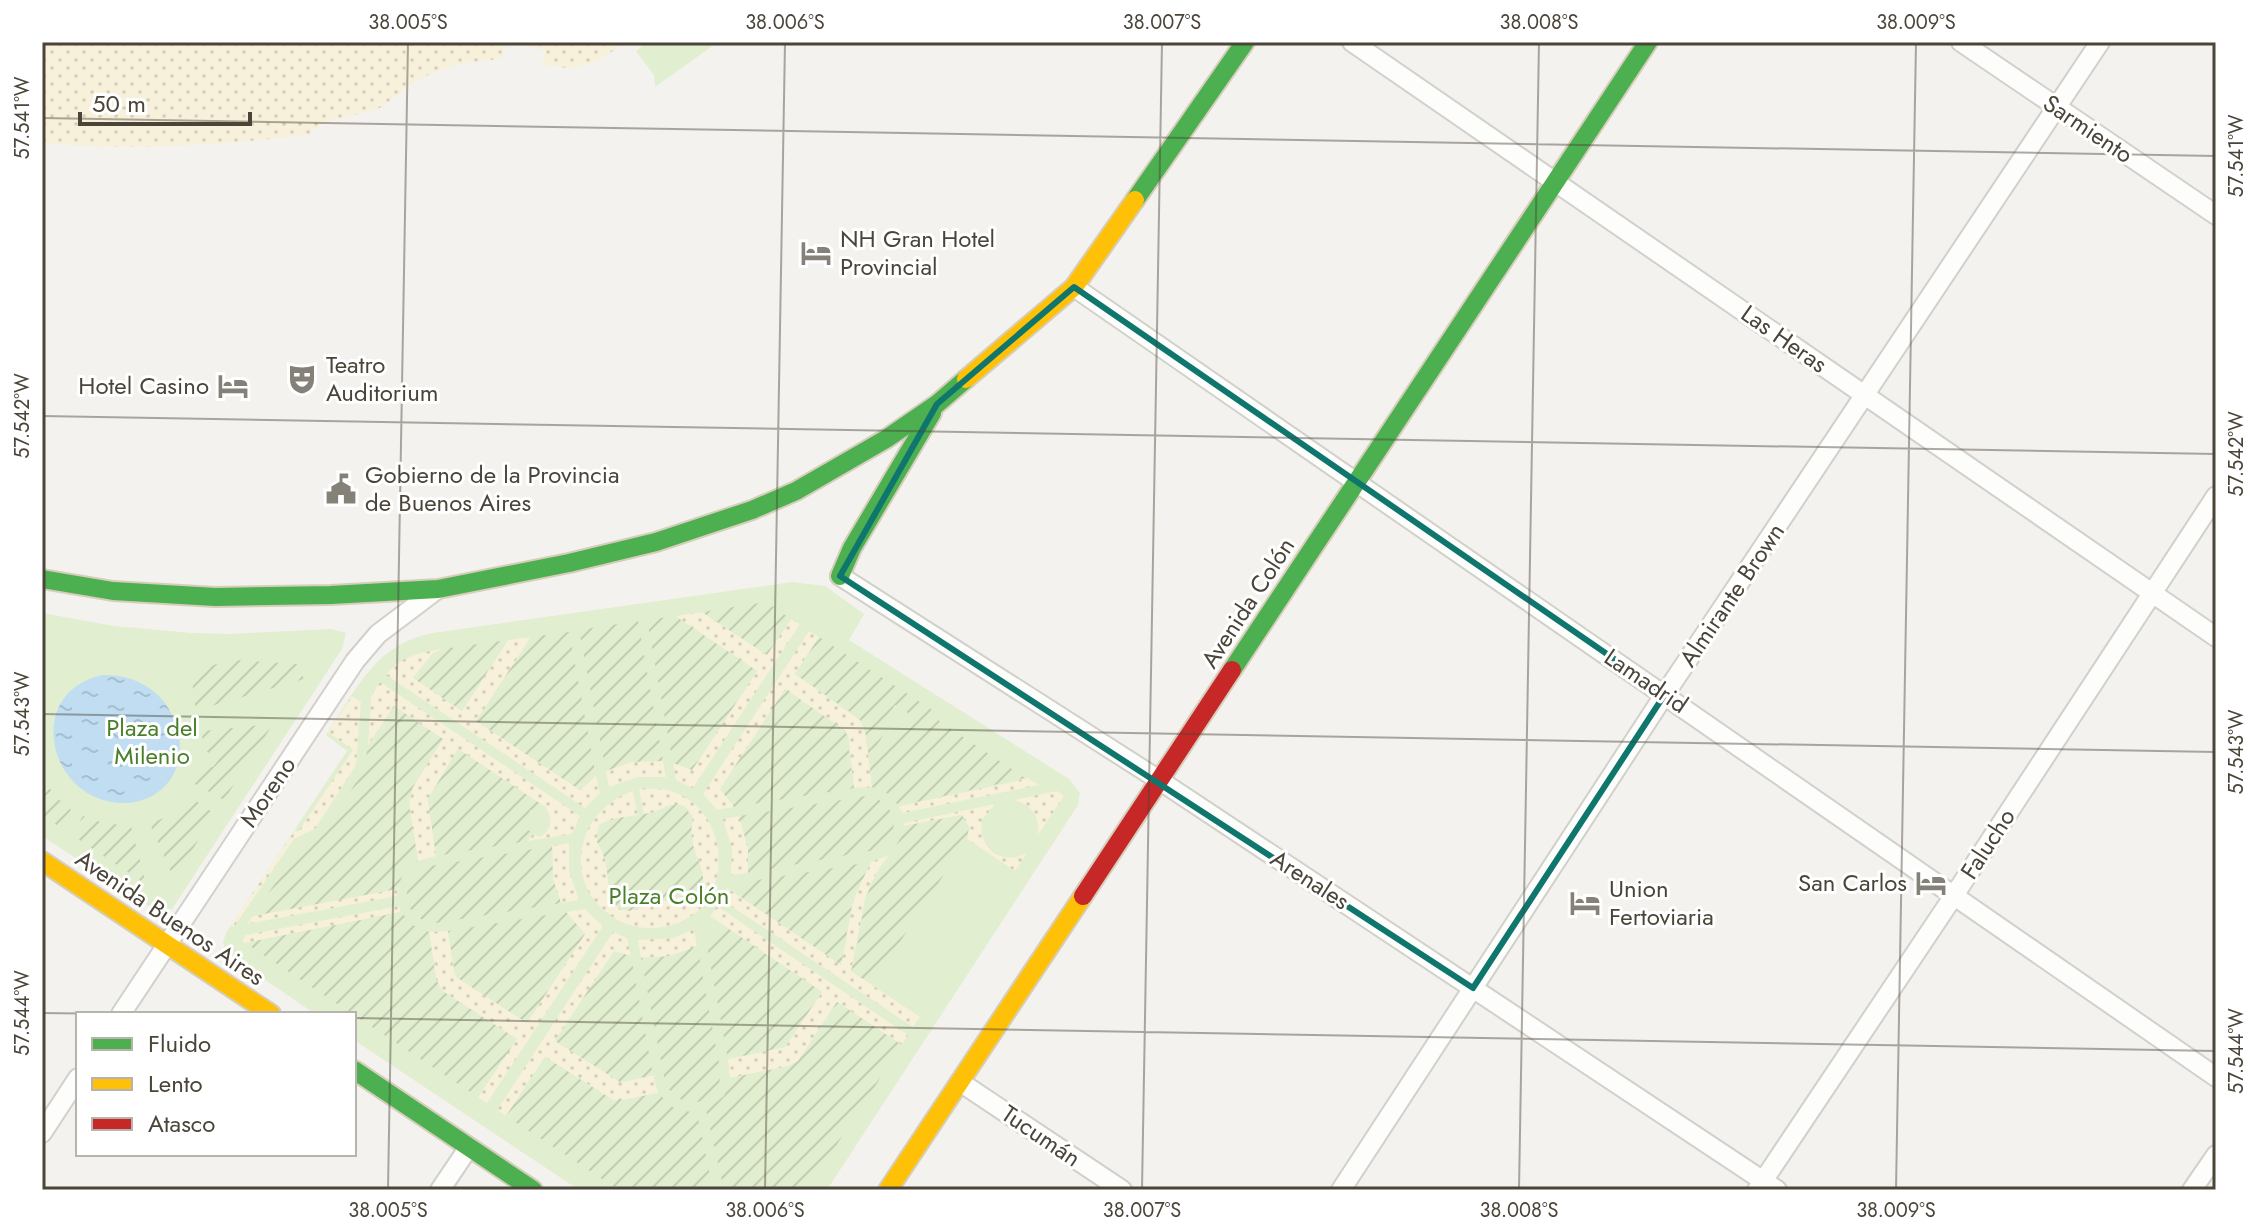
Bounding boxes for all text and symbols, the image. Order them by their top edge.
text: 38.005°S [368,8,448,37]
text: 38.006°S [745,8,825,37]
text: 38.007°S [1123,8,1201,37]
text: 38.008°S [1500,8,1579,37]
text: 38.009°S [1876,8,1956,37]
text: 57.541°W [8,76,37,160]
scale bar [80,76,250,126]
text: 50 m [92,86,146,121]
street label: Sarmiento [2036,86,2140,172]
text: 57.541°W [2222,114,2251,198]
place label: NH Gran Hotel Provincial [840,221,995,284]
hotel icon: NH Gran Hotel Provincial [799,236,833,270]
street label: Las Heras [1734,296,1835,381]
place label: Teatro Auditorium [326,347,439,410]
theatre icon: Teatro Auditorium [285,362,319,396]
place label: Hotel Casino [78,368,209,403]
hotel icon: Hotel Casino [216,369,250,403]
text: 57.542°W [8,373,37,459]
text: 57.542°W [2222,411,2251,497]
place label: Gobierno de la Provincia de Buenos Aires [365,457,620,520]
public building icon: Gobierno de la Provincia de Buenos Aires [324,472,358,506]
street label: Almirante Brown [1670,516,1793,674]
street label: Avenida Colón [1192,531,1303,675]
street label: Lamadrid [1597,640,1695,722]
text: 57.543°W [8,671,37,757]
text: 57.543°W [2222,709,2251,795]
park label: Plaza del Milenio [106,710,198,773]
street label: Moreno [231,749,304,834]
street label: Falucho [1952,801,2024,886]
street label: Avenida Buenos Aires [69,841,272,994]
street label: Arenales [1264,841,1357,918]
place label: San Carlos [1798,865,1907,900]
hotel icon: San Carlos [1914,866,1948,900]
place label: Union Fertoviaria [1609,871,1714,934]
park label: Plaza Colón [609,878,729,913]
hotel icon: Union Fertoviaria [1568,886,1602,920]
text: 57.544°W [8,970,37,1056]
text: 57.544°W [2222,1008,2251,1094]
legend [76,1012,356,1156]
text: Fluido [148,1026,211,1061]
text: Lento [148,1066,203,1101]
street label: Tucumán [995,1096,1088,1175]
text: Atasco [148,1106,215,1141]
text: 38.005°S [348,1196,428,1225]
text: 38.006°S [725,1196,805,1225]
text: 38.007°S [1103,1196,1181,1225]
text: 38.008°S [1480,1196,1559,1225]
text: 38.009°S [1856,1196,1936,1225]

